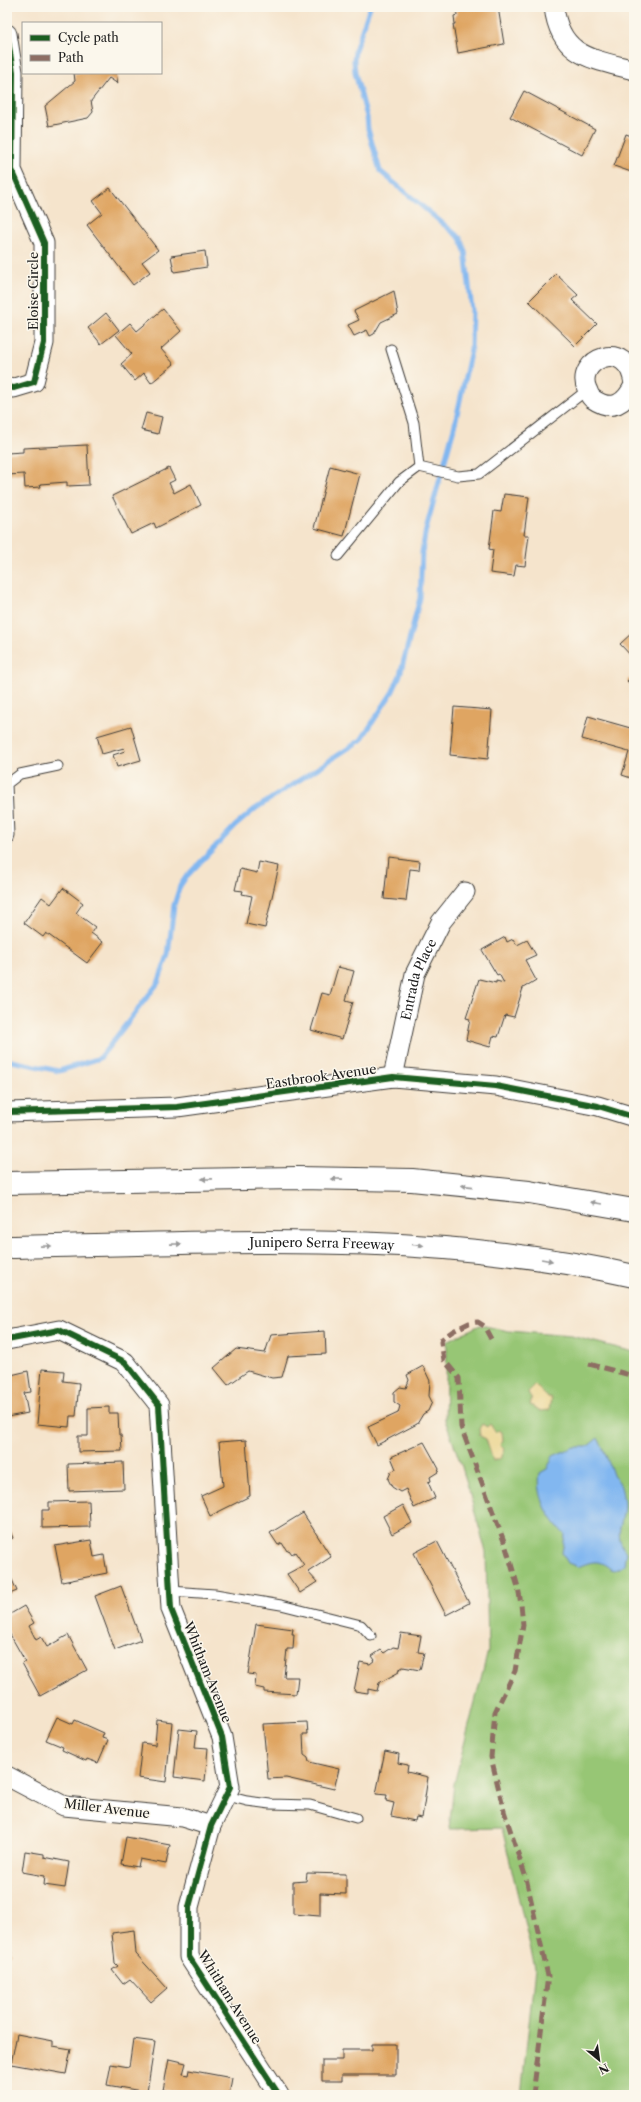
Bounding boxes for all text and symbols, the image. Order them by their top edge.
legend [22,22,162,74]
text: Cycle path [58,30,119,45]
text: Path [58,50,84,65]
street label: Eloise Circle [25,252,41,330]
street label: Entrada Place [397,936,439,1022]
street label: Eastbrook Avenue [265,1060,377,1092]
one-way arrow [331,1175,343,1182]
one-way arrow [200,1176,213,1182]
one-way arrow [461,1182,473,1189]
one-way arrow [589,1200,602,1206]
street label: Junipero Serra Freeway [247,1234,396,1253]
one-way arrow [170,1241,183,1247]
one-way arrow [412,1242,424,1249]
one-way arrow [40,1243,53,1249]
one-way arrow [541,1257,553,1263]
street label: Whitham Avenue [180,1618,236,1725]
street label: Miller Avenue [63,1795,151,1821]
street label: Whitham Avenue [194,1946,265,2047]
north arrow [579,2040,619,2080]
text: N [596,2060,611,2077]

